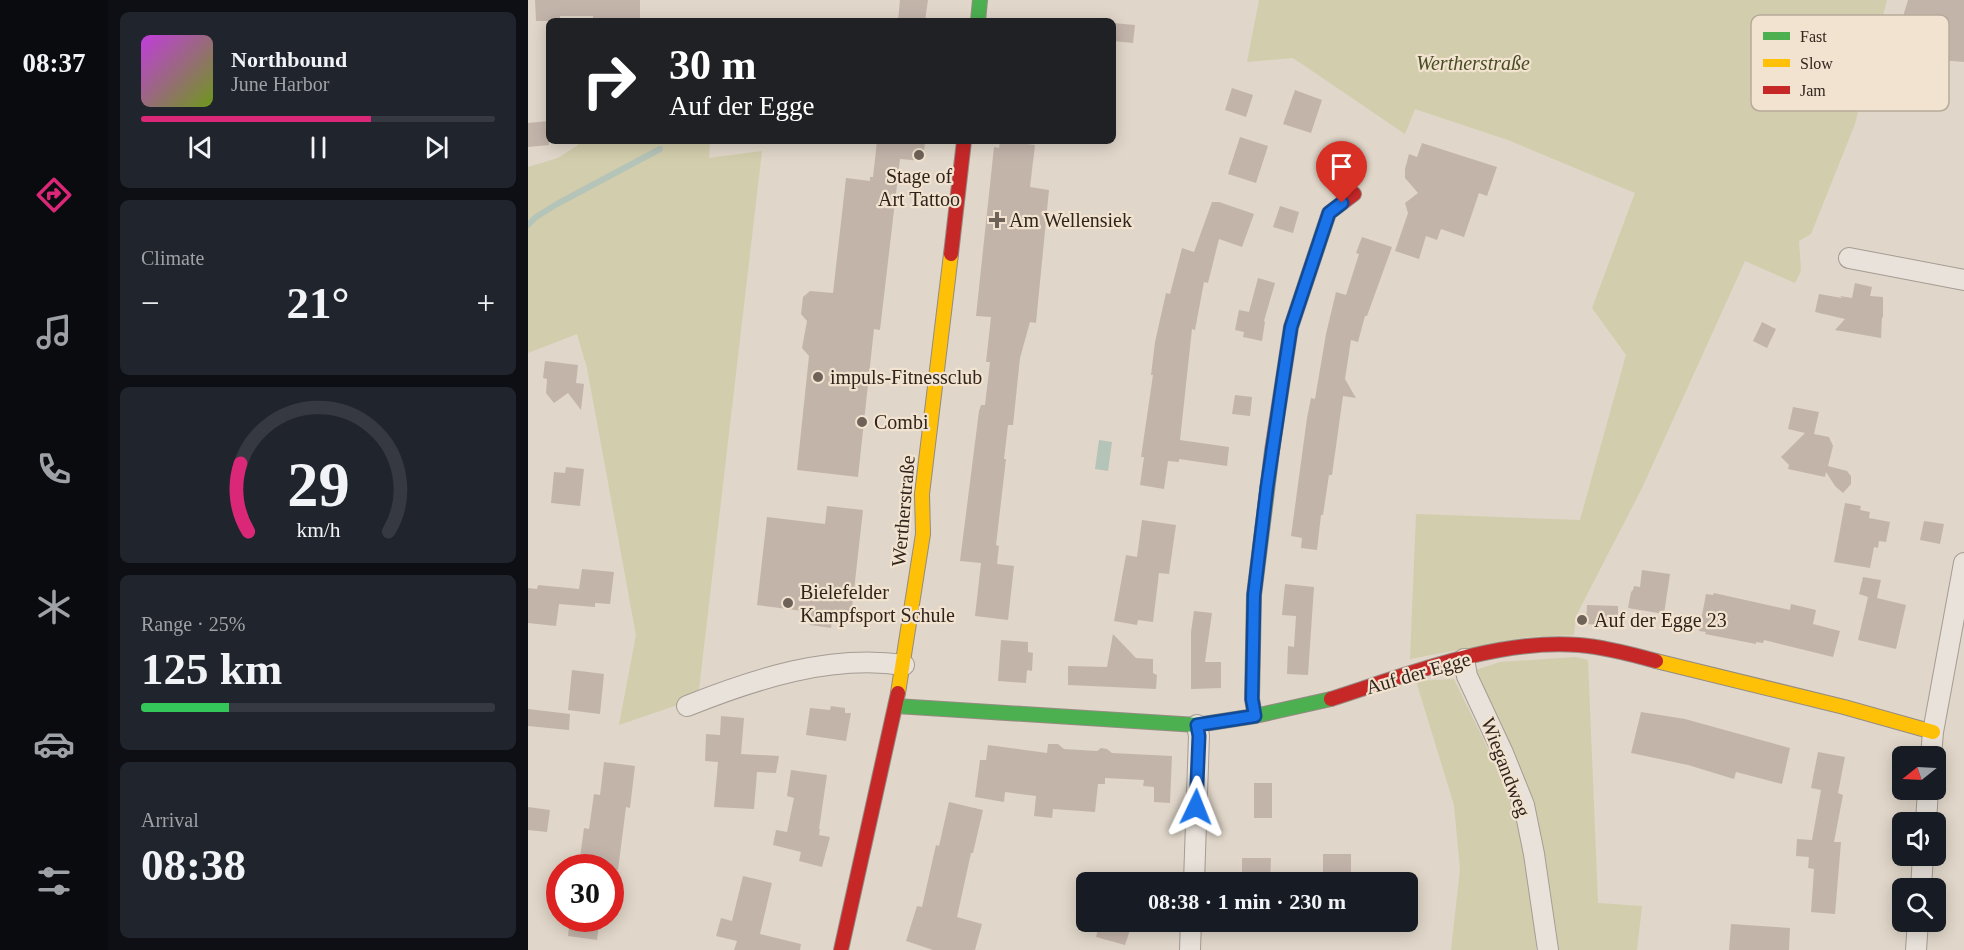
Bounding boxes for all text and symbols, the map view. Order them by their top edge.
legend [1751,15,1949,111]
text: Fast [1800,28,1827,45]
icon: right [570,42,648,120]
text: 30 m [669,42,757,88]
text: Northbound [231,47,347,72]
text: 08:37 [23,48,86,78]
park label: Wertherstraße [1416,52,1530,74]
text: Slow [1800,55,1833,72]
text: June Harbor [231,73,329,95]
text: Jam [1800,82,1826,99]
text: Auf der Egge [669,91,814,121]
icon: previous [184,131,217,164]
icon: pause [302,131,335,164]
icon: next [420,131,453,164]
pin [1316,141,1367,203]
marker: Stage of Art Tattoo [912,148,926,162]
icon: arrive [1325,150,1358,183]
place label: Stage of Art Tattoo [878,165,960,210]
icon: directions [33,174,75,216]
place label: Am Wellensiek [1009,209,1132,231]
marker: Am Wellensiek [990,213,1004,227]
text: Climate [141,247,204,269]
text: 21° [287,278,350,328]
text: − [141,285,160,321]
text: + [476,285,495,321]
icon: music [33,311,75,353]
place label: impuls-Fitnessclub [830,366,982,389]
marker: impuls-Fitnessclub [811,370,825,384]
place label: Combi [874,411,929,433]
marker: Combi [855,415,869,429]
icon: phone [33,448,75,490]
text: 29 [287,450,349,519]
street label: Wertherstraße [887,454,919,568]
text: km/h [296,518,340,542]
place label: Bielefelder Kampfsport Schule [800,581,955,627]
icon: climate [33,586,75,628]
marker: Bielefelder Kampfsport Schule [781,596,795,610]
place label: Auf der Egge 23 [1594,609,1727,632]
text: Range · 25% [141,613,245,635]
marker: Auf der Egge 23 [1575,613,1589,627]
text: 125 km [141,644,282,694]
street label: Auf der Egge [1363,648,1473,699]
street label: Wiegandweg [1476,714,1535,820]
icon: car [33,723,75,765]
north arrow [1892,746,1946,800]
map controls [1892,746,1946,932]
position arrow [1164,775,1228,839]
text: Arrival [141,809,199,831]
button: sound [1892,812,1946,866]
text: 08:38 [141,840,246,890]
speed limit sign: 30 [546,854,624,932]
icon: filters [33,860,75,902]
button: search [1892,878,1946,932]
text: 08:38 · 1 min · 230 m [1148,889,1346,914]

